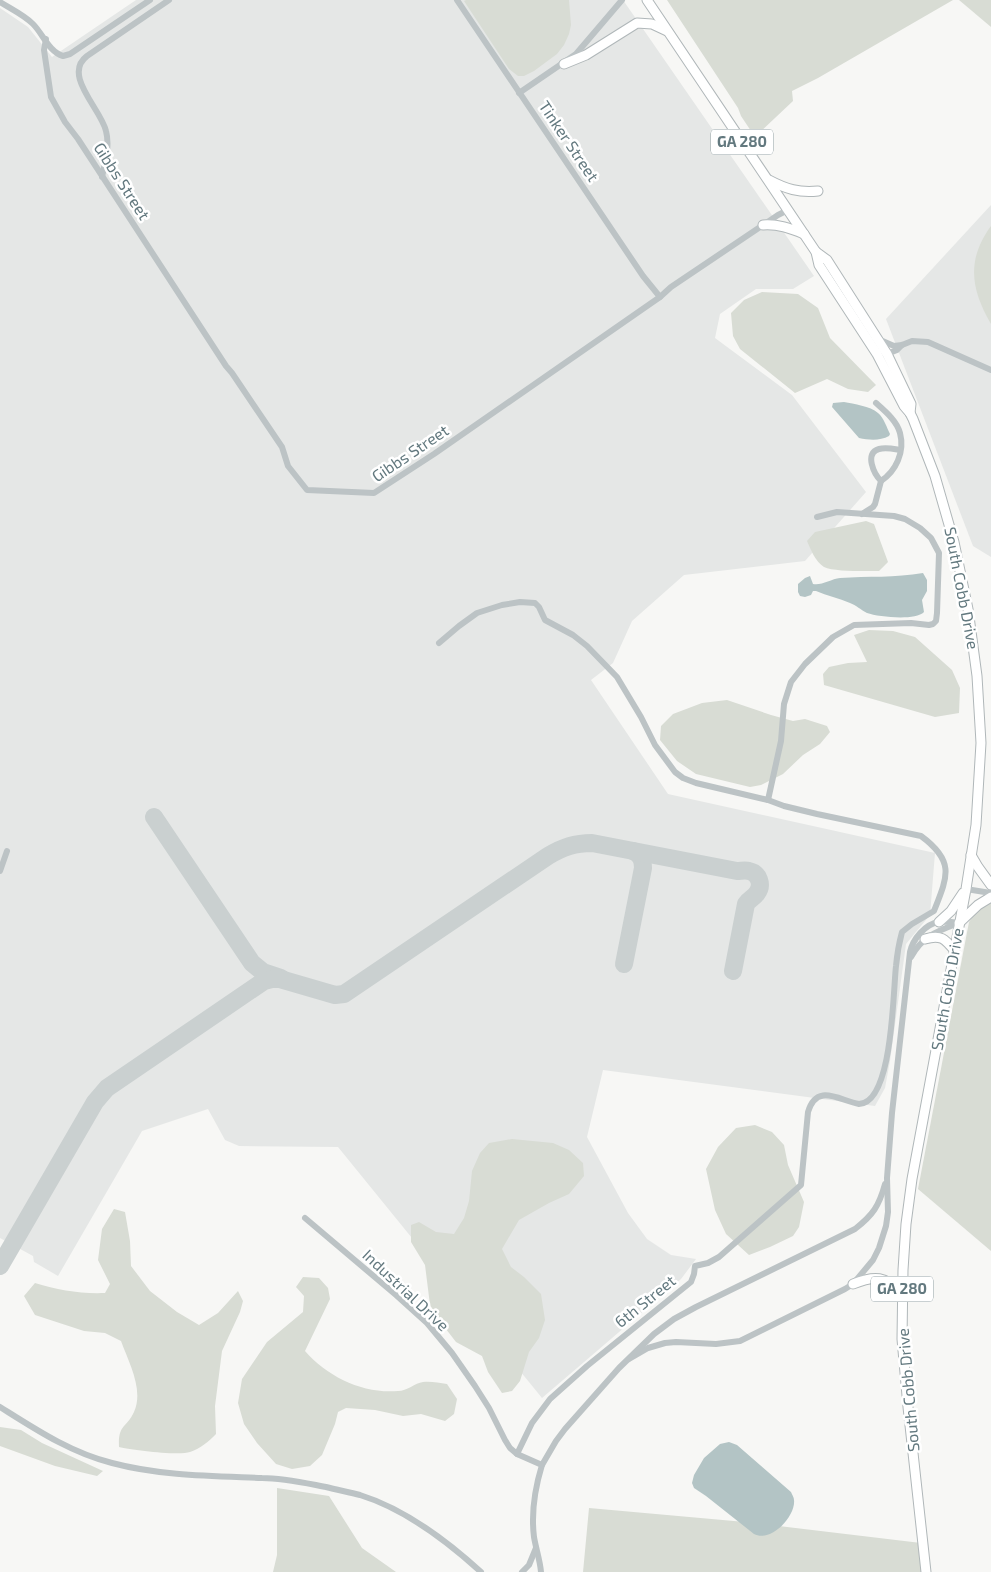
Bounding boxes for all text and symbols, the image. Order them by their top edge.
street label: Tinker Street [535,97,603,185]
road number: GA 280 [711,130,773,154]
street label: Gibbs Street [90,138,154,223]
street label: Gibbs Street [368,420,452,485]
street label: South Cobb Drive [941,525,984,651]
street label: South Cobb Drive [926,926,967,1052]
street label: Industrial Drive [359,1245,453,1334]
street label: 6th Street [611,1270,679,1331]
road number: GA 280 [871,1276,933,1302]
street label: South Cobb Drive [893,1327,922,1453]

